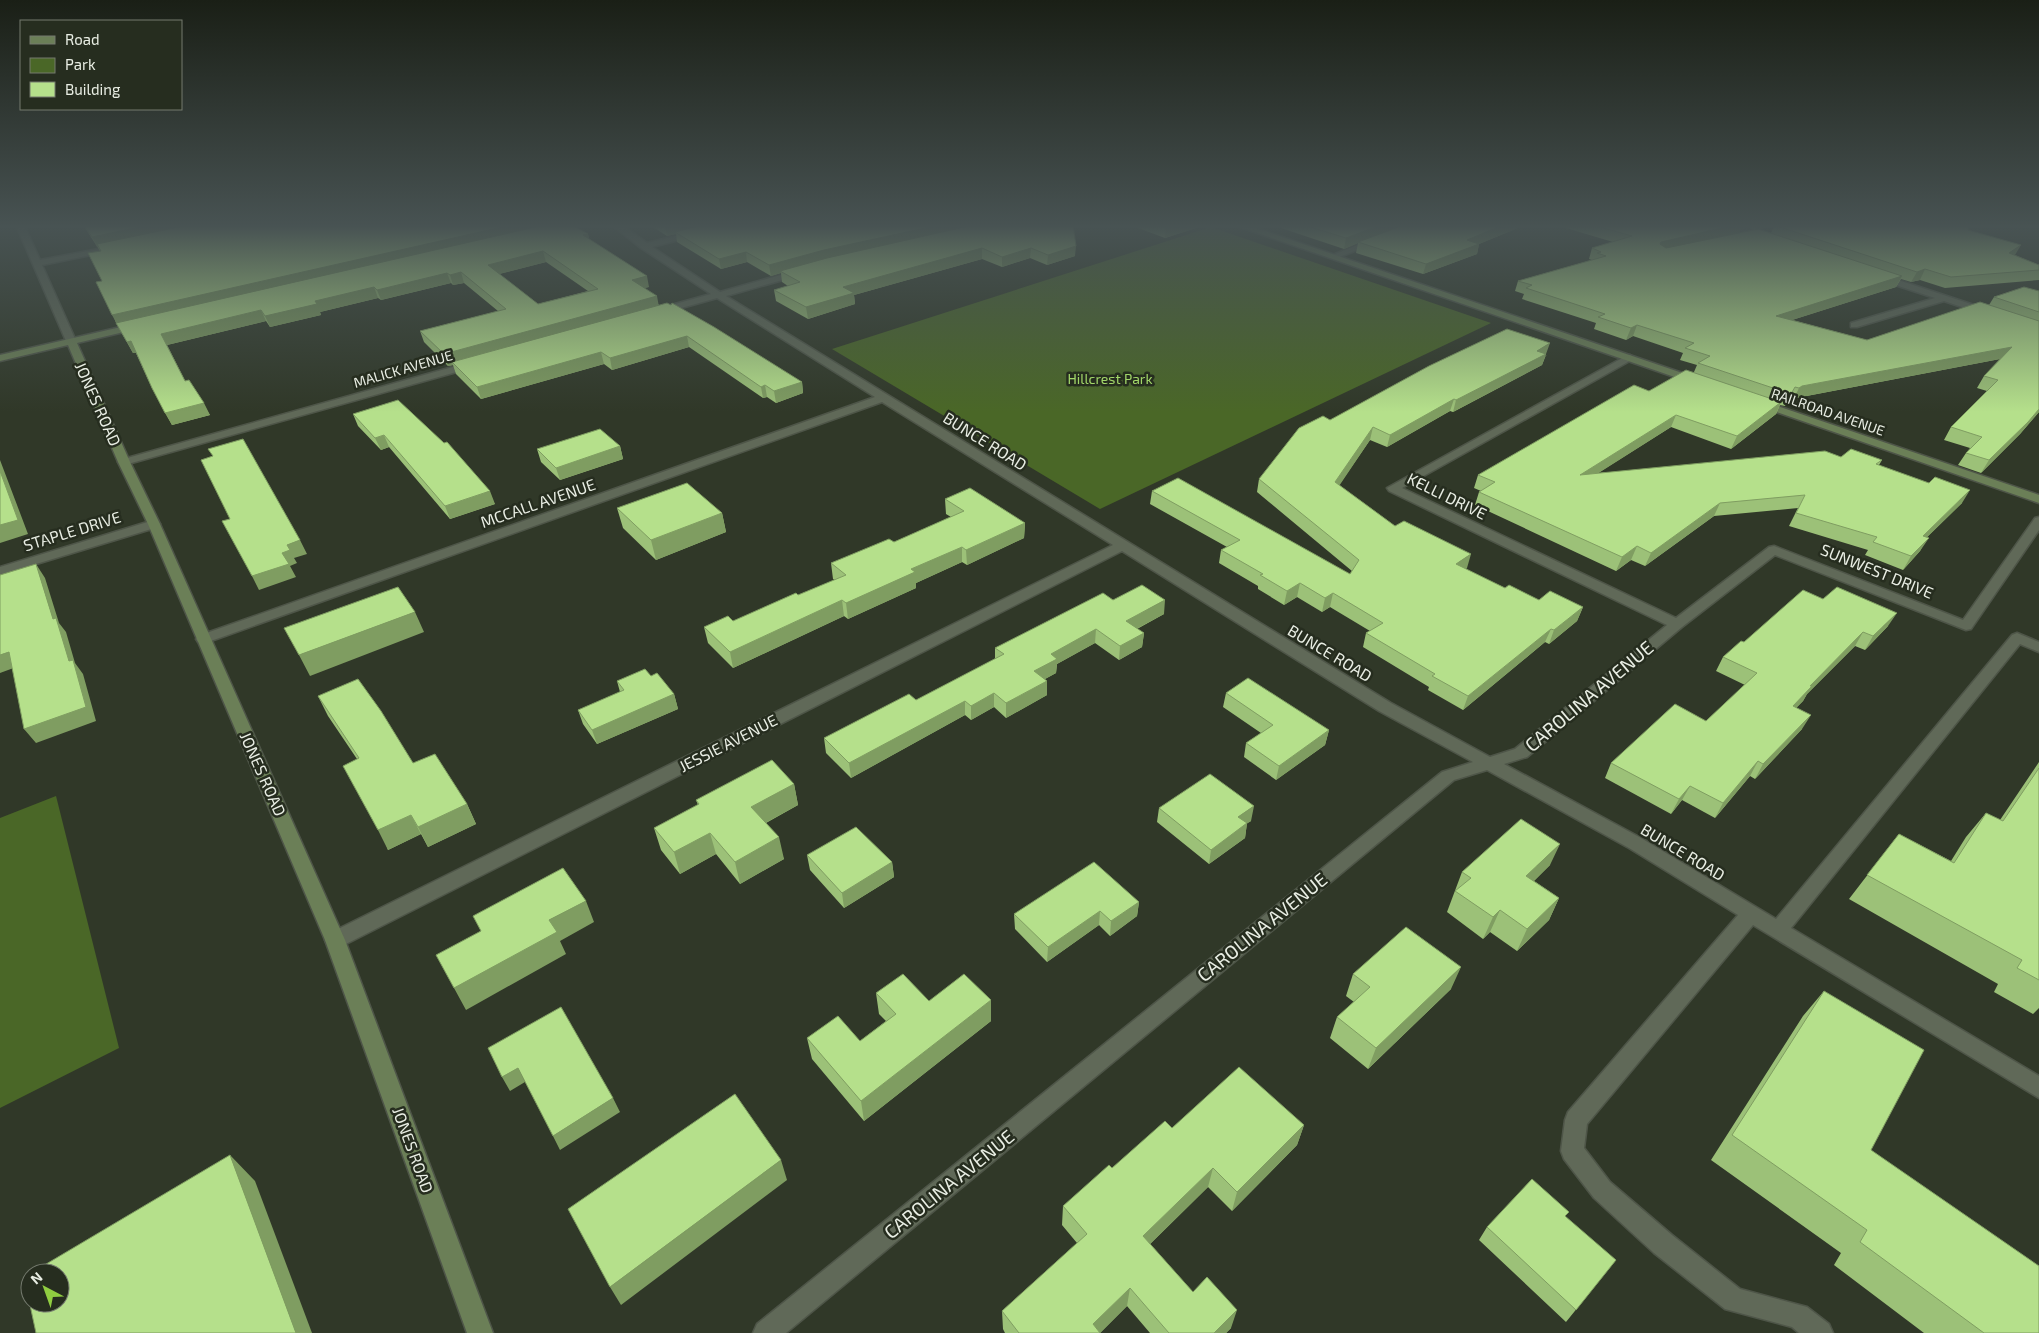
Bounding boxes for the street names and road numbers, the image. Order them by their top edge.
street label: MALICK AVENUE [351,346,455,391]
street label: JONES ROAD [71,359,125,449]
street label: RAILROAD AVENUE [1769,384,1887,439]
street label: BUNCE ROAD [940,407,1030,474]
street label: KELLI DRIVE [1404,468,1490,523]
street label: MCCALL AVENUE [478,474,598,531]
street label: STAPLE DRIVE [21,507,123,554]
street label: SUNWEST DRIVE [1818,539,1936,602]
street label: BUNCE ROAD [1285,620,1376,685]
street label: CAROLINA AVENUE [1520,635,1658,756]
street label: JESSIE AVENUE [675,710,780,775]
street label: JONES ROAD [236,729,290,819]
street label: BUNCE ROAD [1638,819,1729,884]
street label: CAROLINA AVENUE [1192,867,1331,986]
street label: JONES ROAD [389,1104,438,1195]
street label: CAROLINA AVENUE [879,1124,1018,1243]

